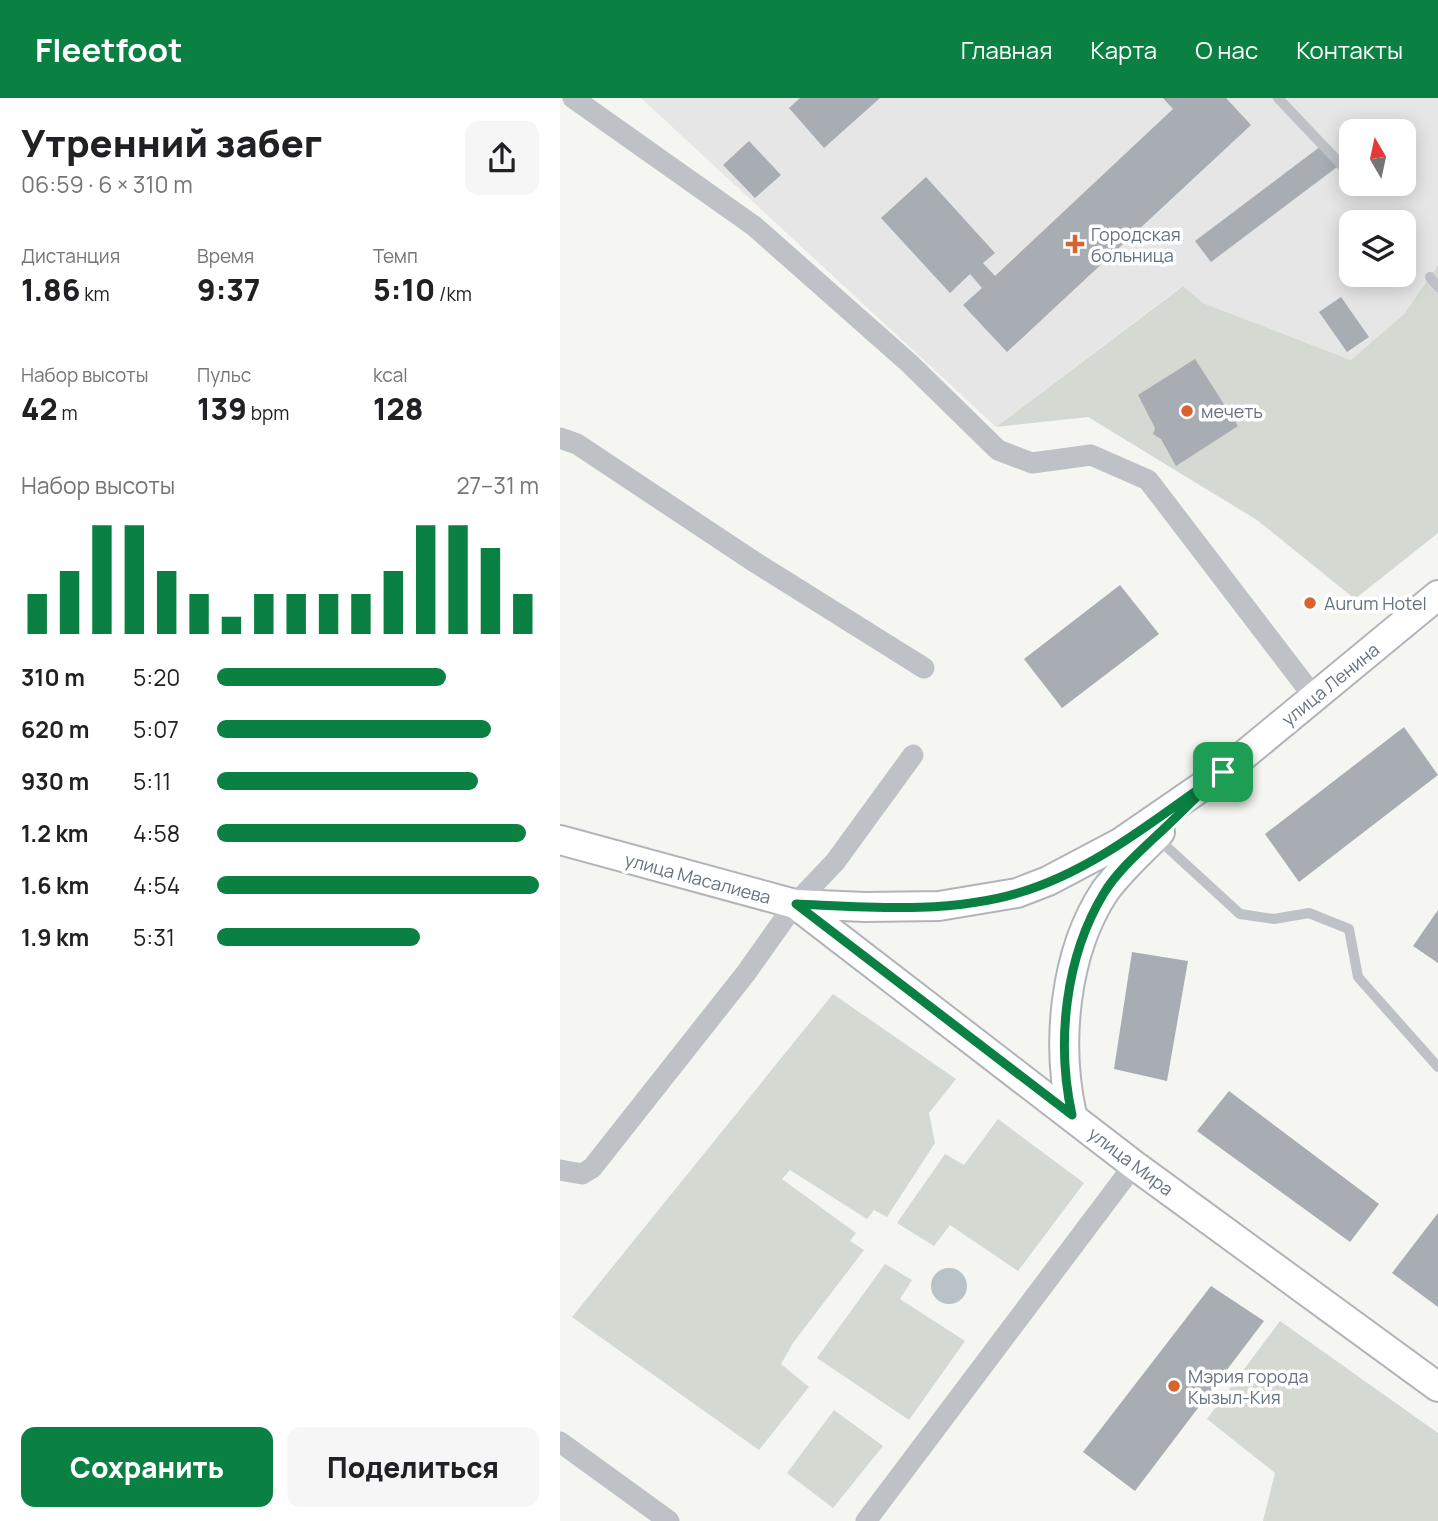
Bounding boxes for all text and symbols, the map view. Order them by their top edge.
text: Fleetfoot [35,27,182,72]
text: Главная [961,33,1052,66]
text: Карта [1090,33,1157,66]
text: О нас [1195,33,1258,66]
text: Контакты [1296,33,1403,66]
text: Утренний забег [21,116,322,168]
north arrow [1339,119,1416,196]
map controls [1339,119,1416,287]
button: share [465,121,539,195]
text: 06:59 · 6 × 310 m [21,168,193,200]
button: layers [1339,210,1416,287]
place label: Городская больница [1091,222,1181,267]
marker: Городская больница [1065,234,1085,254]
text: Дистанция [21,243,120,269]
text: Время [197,243,254,269]
text: Темп [373,243,418,269]
text: 1.86 [21,269,80,310]
text: 9:37 [197,269,260,310]
text: 5:10 [373,269,435,310]
text: km [80,281,110,307]
text: /km [435,281,472,307]
text: Набор высоты [21,362,148,388]
text: Пульс [197,362,251,388]
text: kcal [373,362,408,388]
text: 42 [21,388,58,429]
text: 139 [197,388,247,429]
text: 128 [373,388,423,429]
place label: мечеть [1201,399,1263,423]
text: m [58,400,78,426]
text: bpm [247,400,289,426]
marker: мечеть [1179,403,1195,419]
text: Набор высоты [21,469,175,501]
text: 27–31 m [456,469,539,501]
place label: Aurum Hotel [1324,591,1427,615]
marker: Aurum Hotel [1302,595,1318,611]
street label: улица Ленина [1276,637,1384,731]
text: 310 m [21,661,85,693]
text: 5:20 [133,661,180,693]
text: 620 m [21,713,89,745]
text: 5:07 [133,713,179,745]
pin [1193,742,1253,802]
icon: arrive [1204,753,1242,791]
text: 930 m [21,765,89,797]
text: 5:11 [133,765,171,797]
text: 1.2 km [21,817,88,849]
text: 4:58 [133,817,180,849]
street label: улица Масалиева [622,847,774,909]
text: 1.6 km [21,869,89,901]
text: 4:54 [133,869,180,901]
text: 1.9 km [21,921,89,953]
text: 5:31 [133,921,175,953]
street label: улица Мира [1084,1121,1178,1201]
place label: Мэрия города Кызыл-Кия [1188,1364,1308,1409]
marker: Мэрия города Кызыл-Кия [1166,1378,1182,1394]
button: Сохранить [21,1427,273,1507]
button: Поделиться [287,1427,539,1507]

